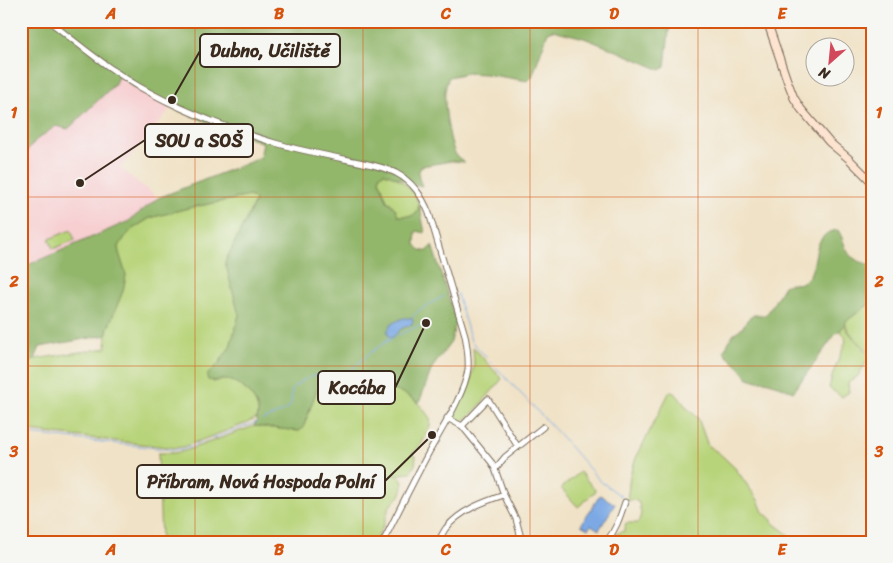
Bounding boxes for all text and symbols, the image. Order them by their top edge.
text: A [105,0,116,28]
text: B [274,0,285,28]
text: C [440,0,452,28]
text: D [609,0,619,28]
text: E [778,0,788,28]
callout: Dubno, Učiliště [200,34,340,67]
text: Dubno, Učiliště [210,35,332,67]
north arrow [806,38,856,88]
text: N [814,60,835,87]
text: 1 [11,98,18,127]
text: 1 [876,98,883,127]
callout: SOU a SOŠ [145,124,253,157]
text: SOU a SOŠ [154,125,243,157]
text: 2 [8,267,19,296]
text: 2 [873,267,884,296]
callout: Kocába [318,371,395,404]
text: Kocába [328,372,386,404]
text: 3 [9,437,19,466]
text: 3 [874,437,884,466]
callout: Příbram, Nová Hospoda Polní [137,465,385,498]
text: Příbram, Nová Hospoda Polní [147,466,378,498]
text: A [105,535,116,563]
text: B [274,535,285,563]
text: C [440,535,452,563]
text: D [609,535,619,563]
text: E [778,535,788,563]

